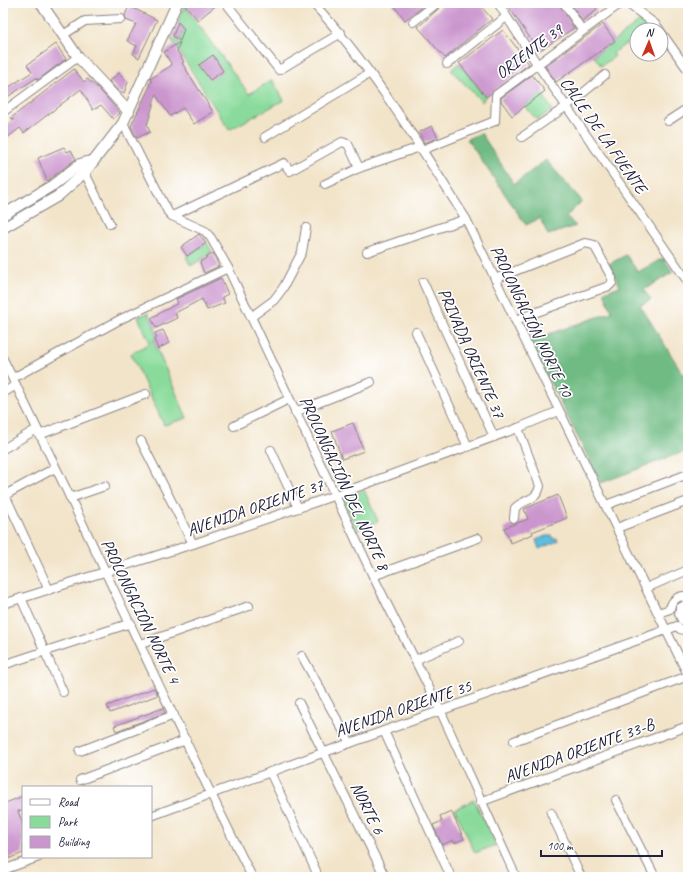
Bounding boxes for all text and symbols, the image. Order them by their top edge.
street label: ORIENTE 39 [491,18,568,84]
north arrow [629,22,669,62]
text: N [646,25,655,39]
street label: CALLE DE LA FUENTE [556,73,653,199]
street label: PROLONGACIÓN NORTE 10 [486,242,579,402]
street label: PRIVADA ORIENTE 37 [433,285,510,423]
street label: PROLONGACIÓN DEL NORTE 8 [295,392,396,576]
street label: AVENIDA ORIENTE 37 [184,474,327,541]
street label: PROLONGACIÓN NORTE 4 [96,535,187,689]
street label: AVENIDA ORIENTE 35 [332,675,475,742]
street label: AVENIDA ORIENTE 33-B [502,713,658,787]
street label: NORTE 6 [346,779,390,839]
legend [22,786,152,858]
text: Road [58,794,80,810]
text: Park [58,814,79,830]
scale bar [541,832,662,858]
text: Building [58,834,90,850]
text: 100 m [547,838,574,854]

